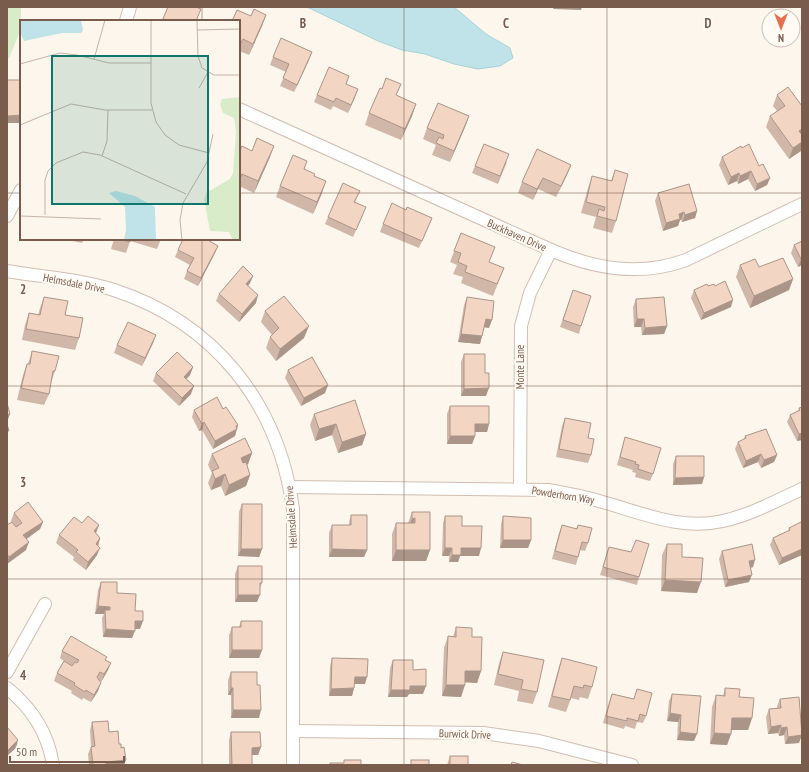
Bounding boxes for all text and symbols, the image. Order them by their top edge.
north arrow [761,8,801,48]
text: B [300,15,306,32]
text: C [503,15,509,32]
text: D [705,15,712,32]
inset map [20,20,240,240]
text: N [778,31,784,45]
street label: Buckhaven Drive [485,216,549,254]
street label: Helmsdale Drive [42,270,106,296]
text: 2 [20,281,26,298]
street label: Monte Lane [513,344,527,389]
text: 3 [20,474,26,491]
street label: Powderhorn Way [531,483,596,507]
street label: Helmsdale Drive [282,485,300,549]
text: 4 [20,667,27,684]
street label: Burwick Drive [439,726,492,742]
scale bar [10,738,124,764]
text: 50 m [16,744,37,759]

